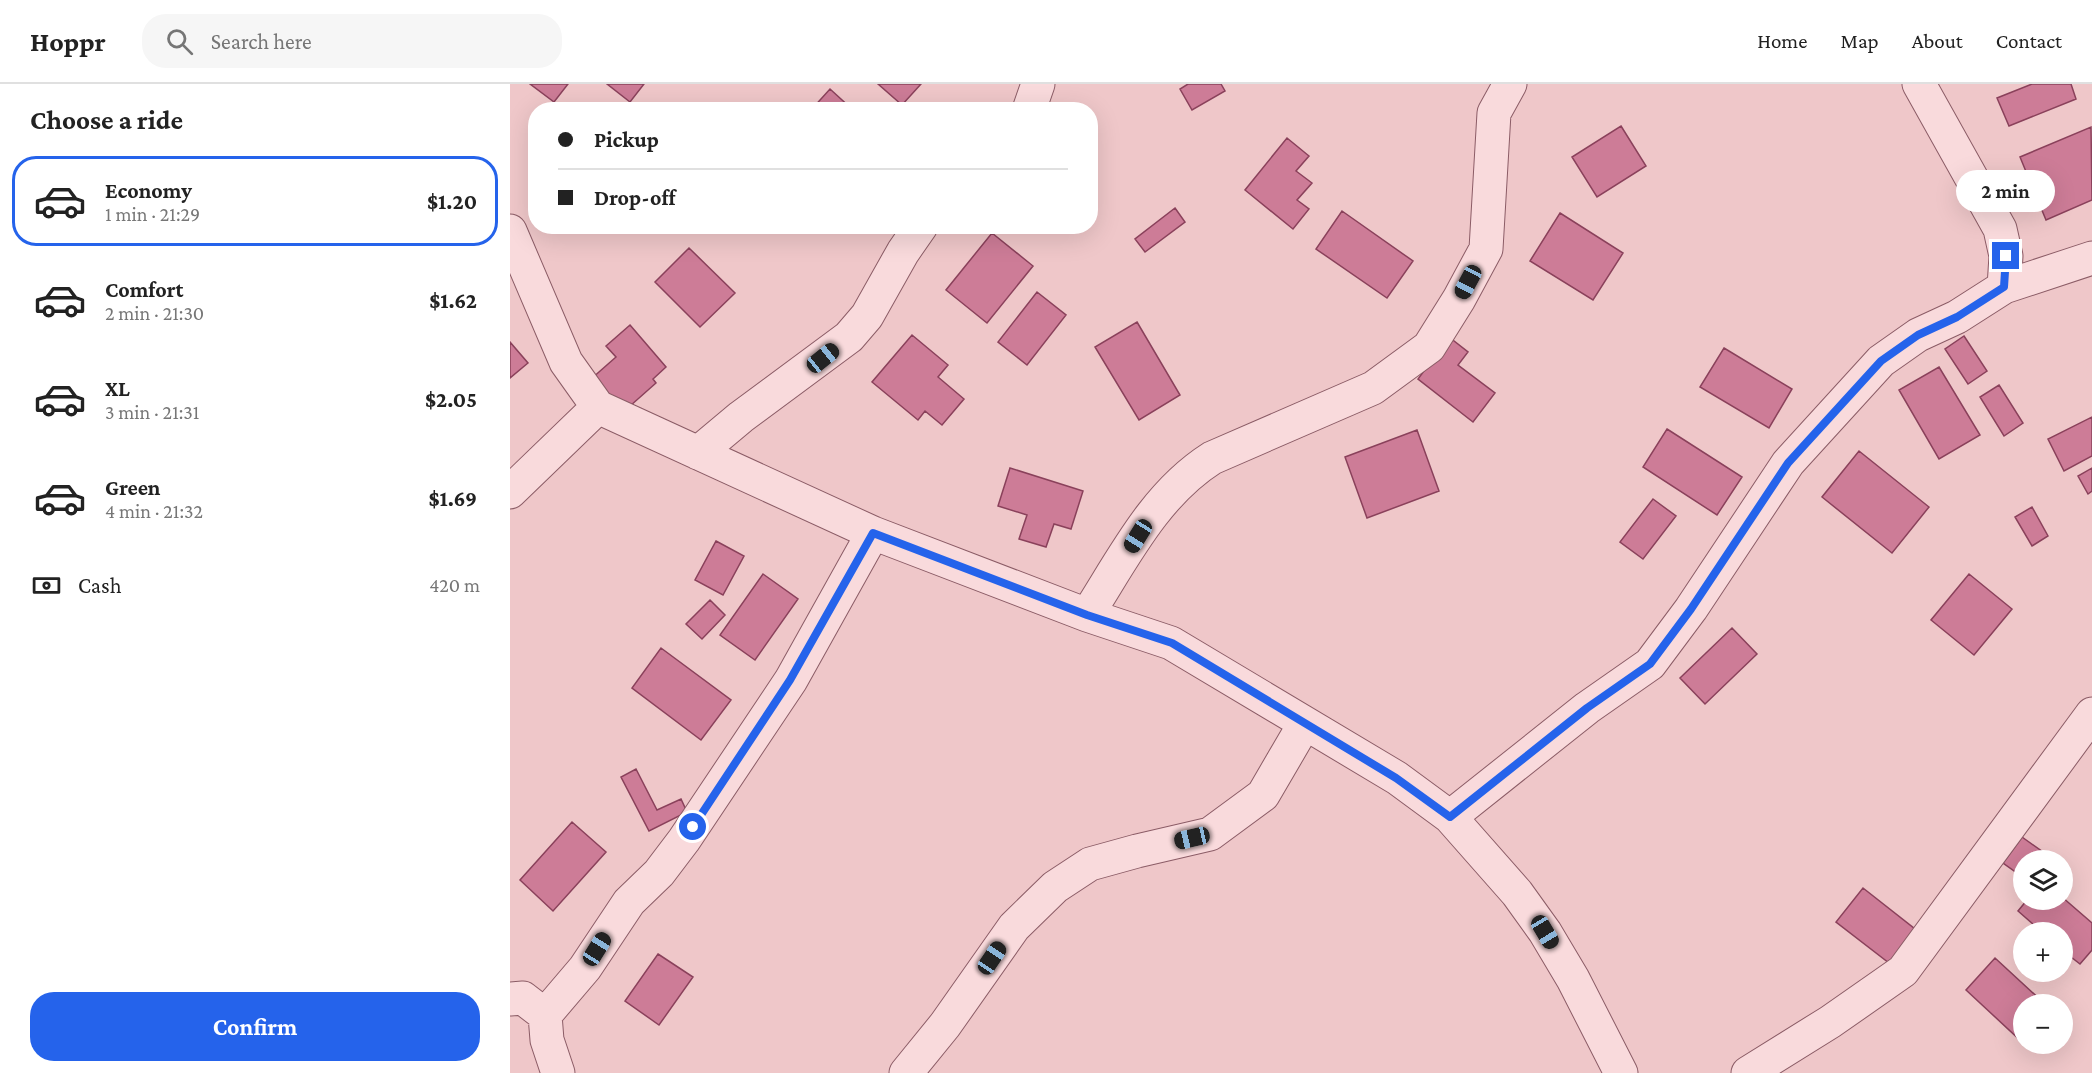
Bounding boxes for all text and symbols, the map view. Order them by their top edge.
search box [142,14,562,68]
icon: search [163,25,196,58]
text: Hoppr [30,26,106,57]
text: Search here [211,29,312,54]
text: Home [1757,29,1807,53]
text: Map [1840,29,1879,53]
text: About [1912,29,1963,53]
text: Contact [1996,29,2062,53]
text: Choose a ride [30,105,183,135]
text: Pickup [594,127,659,152]
callout: 2 min [1956,169,2056,211]
icon: car [33,174,87,228]
text: Economy [105,178,192,203]
text: 2 min [1981,180,2030,202]
text: Drop-off [594,185,676,210]
text: $1.20 [427,189,477,214]
text: 1 min · 21:29 [105,203,200,225]
route end [1992,242,2019,269]
car [1452,262,1484,302]
icon: car [33,273,87,327]
text: Comfort [105,277,183,302]
text: $1.62 [429,288,477,313]
text: 2 min · 21:30 [105,302,204,324]
car [803,340,843,376]
icon: car [33,372,87,426]
text: XL [105,376,130,401]
text: $2.05 [425,387,477,412]
text: 3 min · 21:31 [105,401,199,423]
icon: car [33,471,87,525]
text: Green [105,475,161,500]
text: $1.69 [428,486,477,511]
text: 4 min · 21:32 [105,500,203,522]
car [1121,516,1155,556]
icon: cash [30,569,63,602]
text: Cash [78,573,122,598]
text: 420 m [429,574,480,596]
route start [679,813,706,840]
car [1172,825,1212,851]
map controls [2013,850,2073,1054]
button: layers [2013,850,2073,910]
car [1528,912,1562,952]
button: + [2013,922,2073,982]
car [580,929,614,969]
car [974,938,1010,978]
button: Confirm [30,992,480,1061]
button: − [2013,994,2073,1054]

